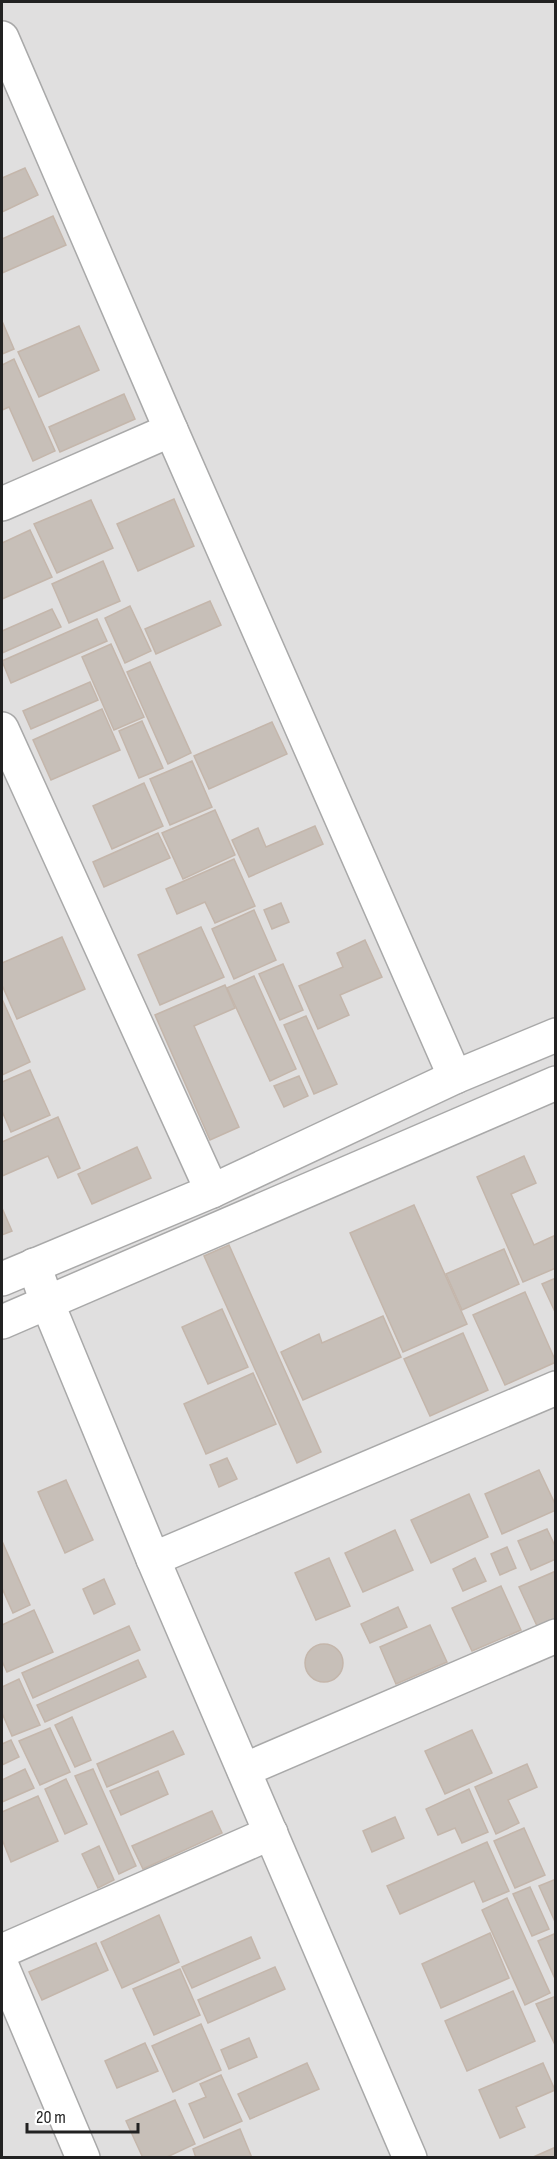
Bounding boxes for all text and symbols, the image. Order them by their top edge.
scale bar [27,2096,138,2134]
text: 20 m [36,2107,66,2128]

